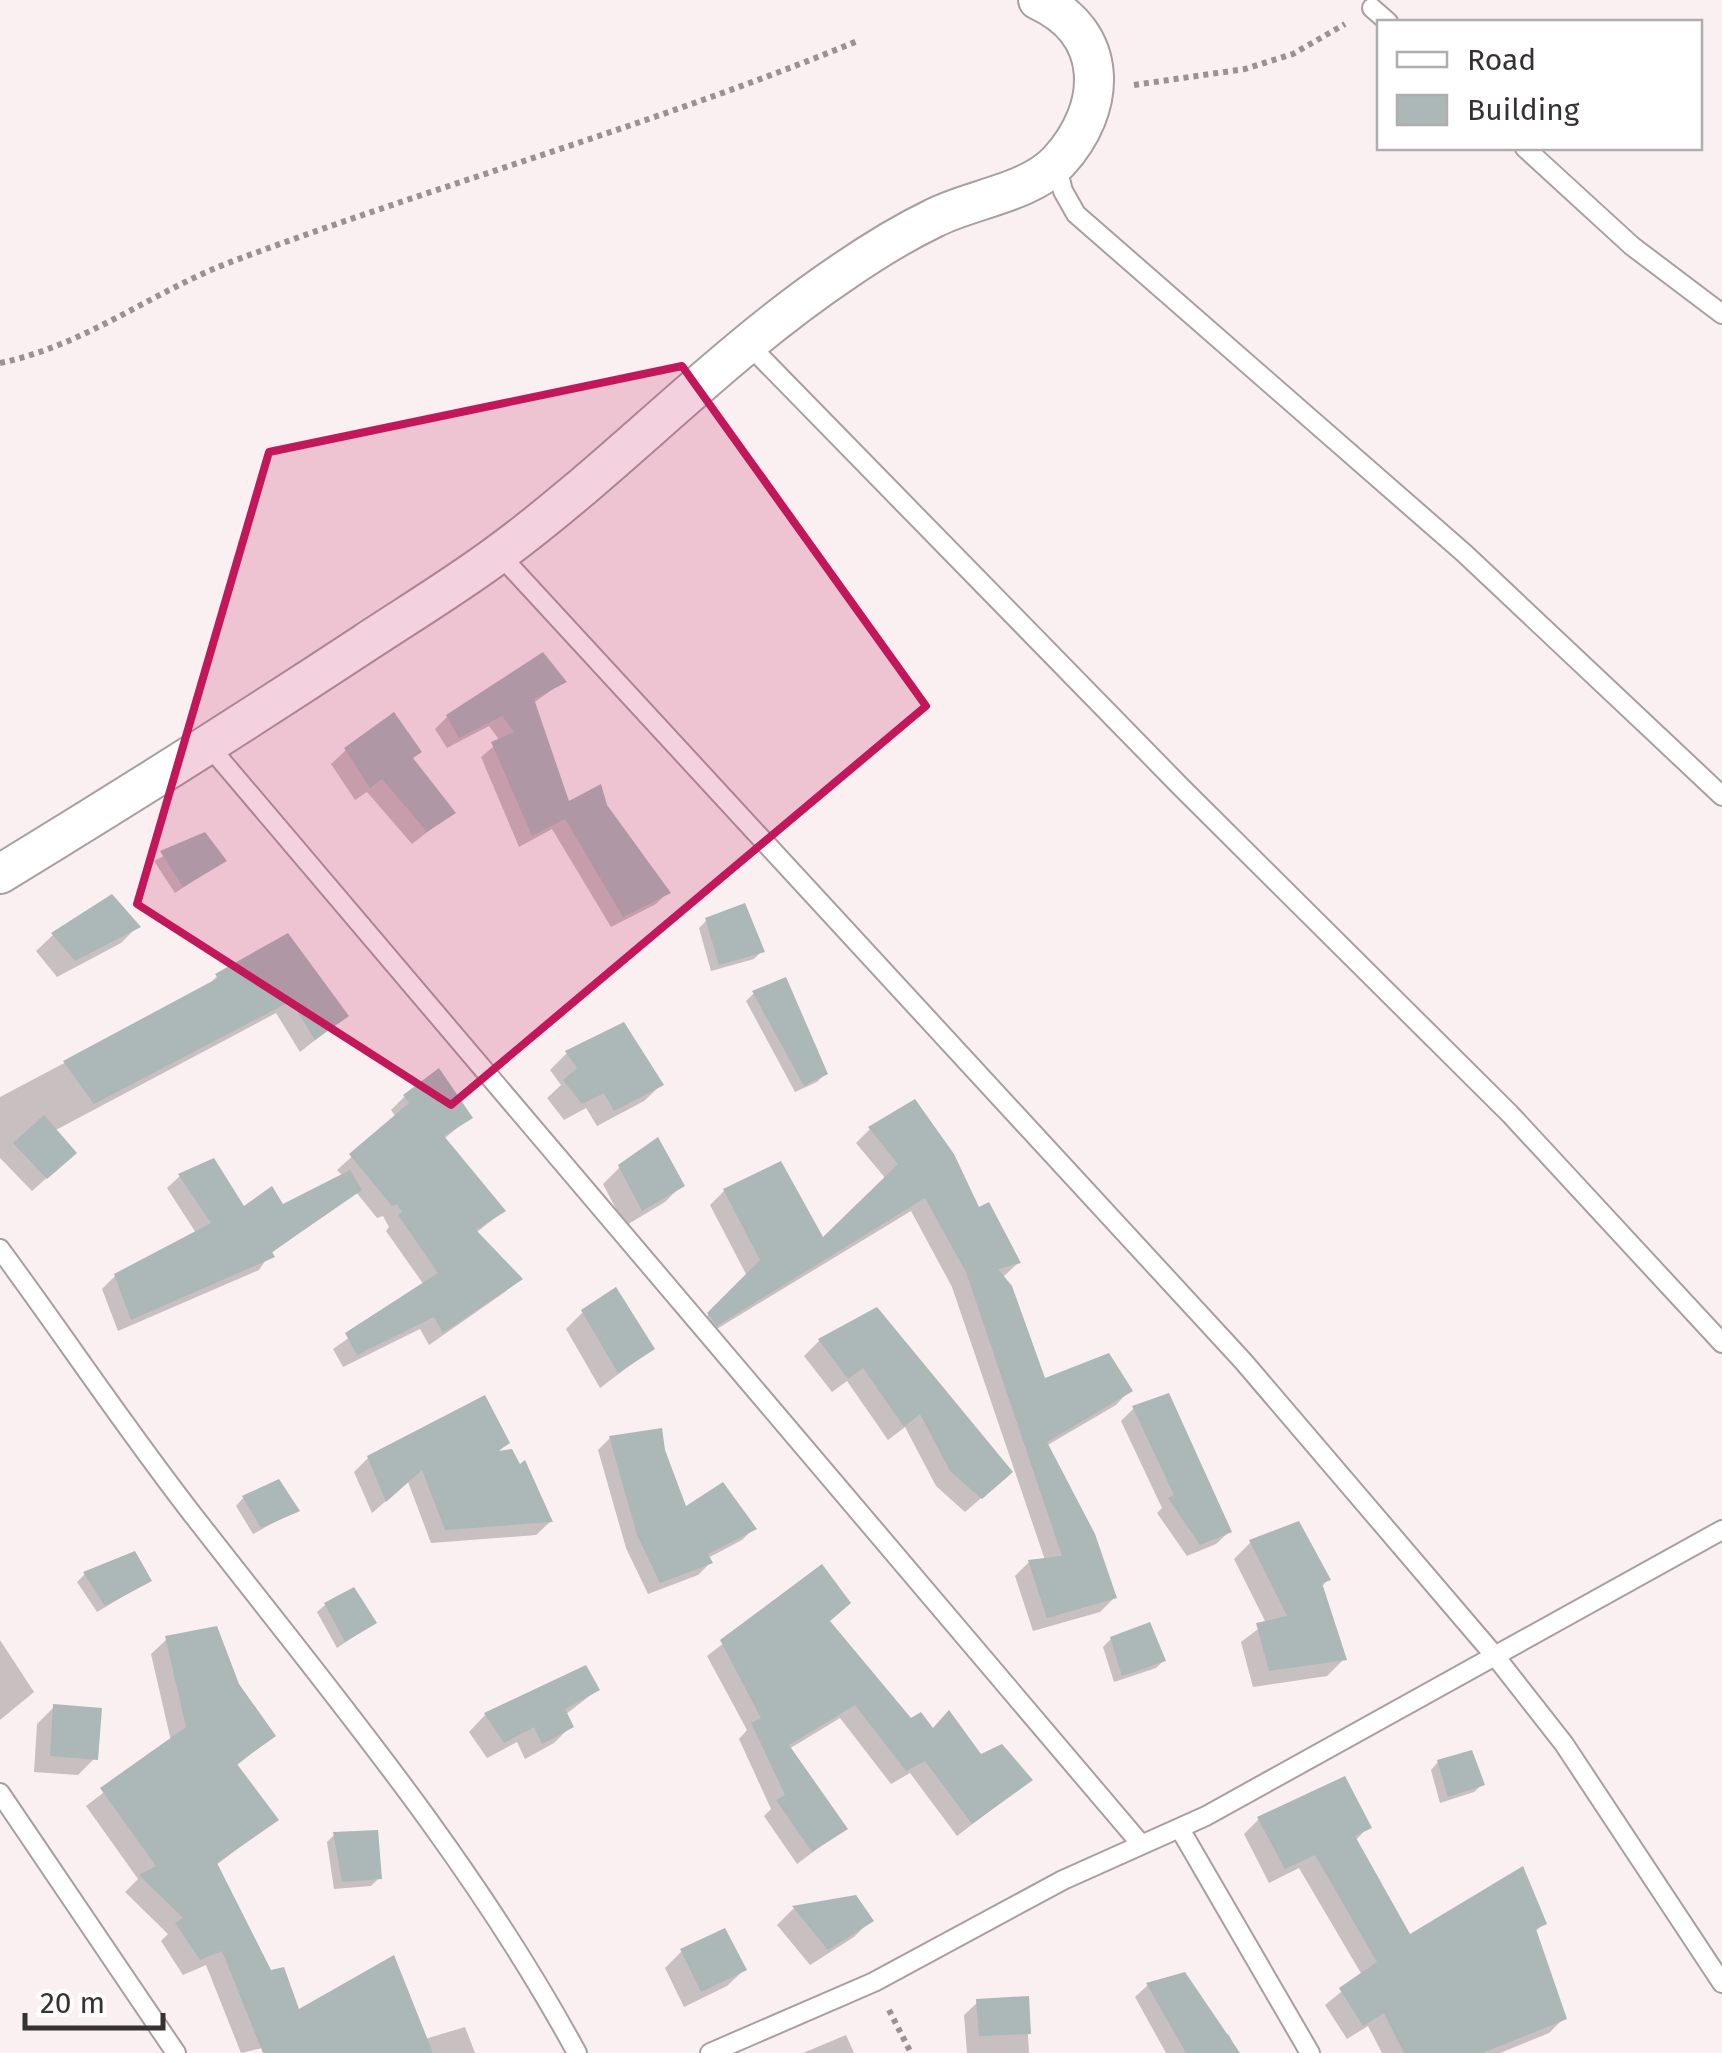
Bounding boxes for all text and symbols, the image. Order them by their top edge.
legend [1377,20,1702,150]
text: Road [1467,42,1536,78]
text: Building [1467,92,1580,128]
scale bar [25,1968,162,2030]
text: 20 m [40,1985,105,2021]

